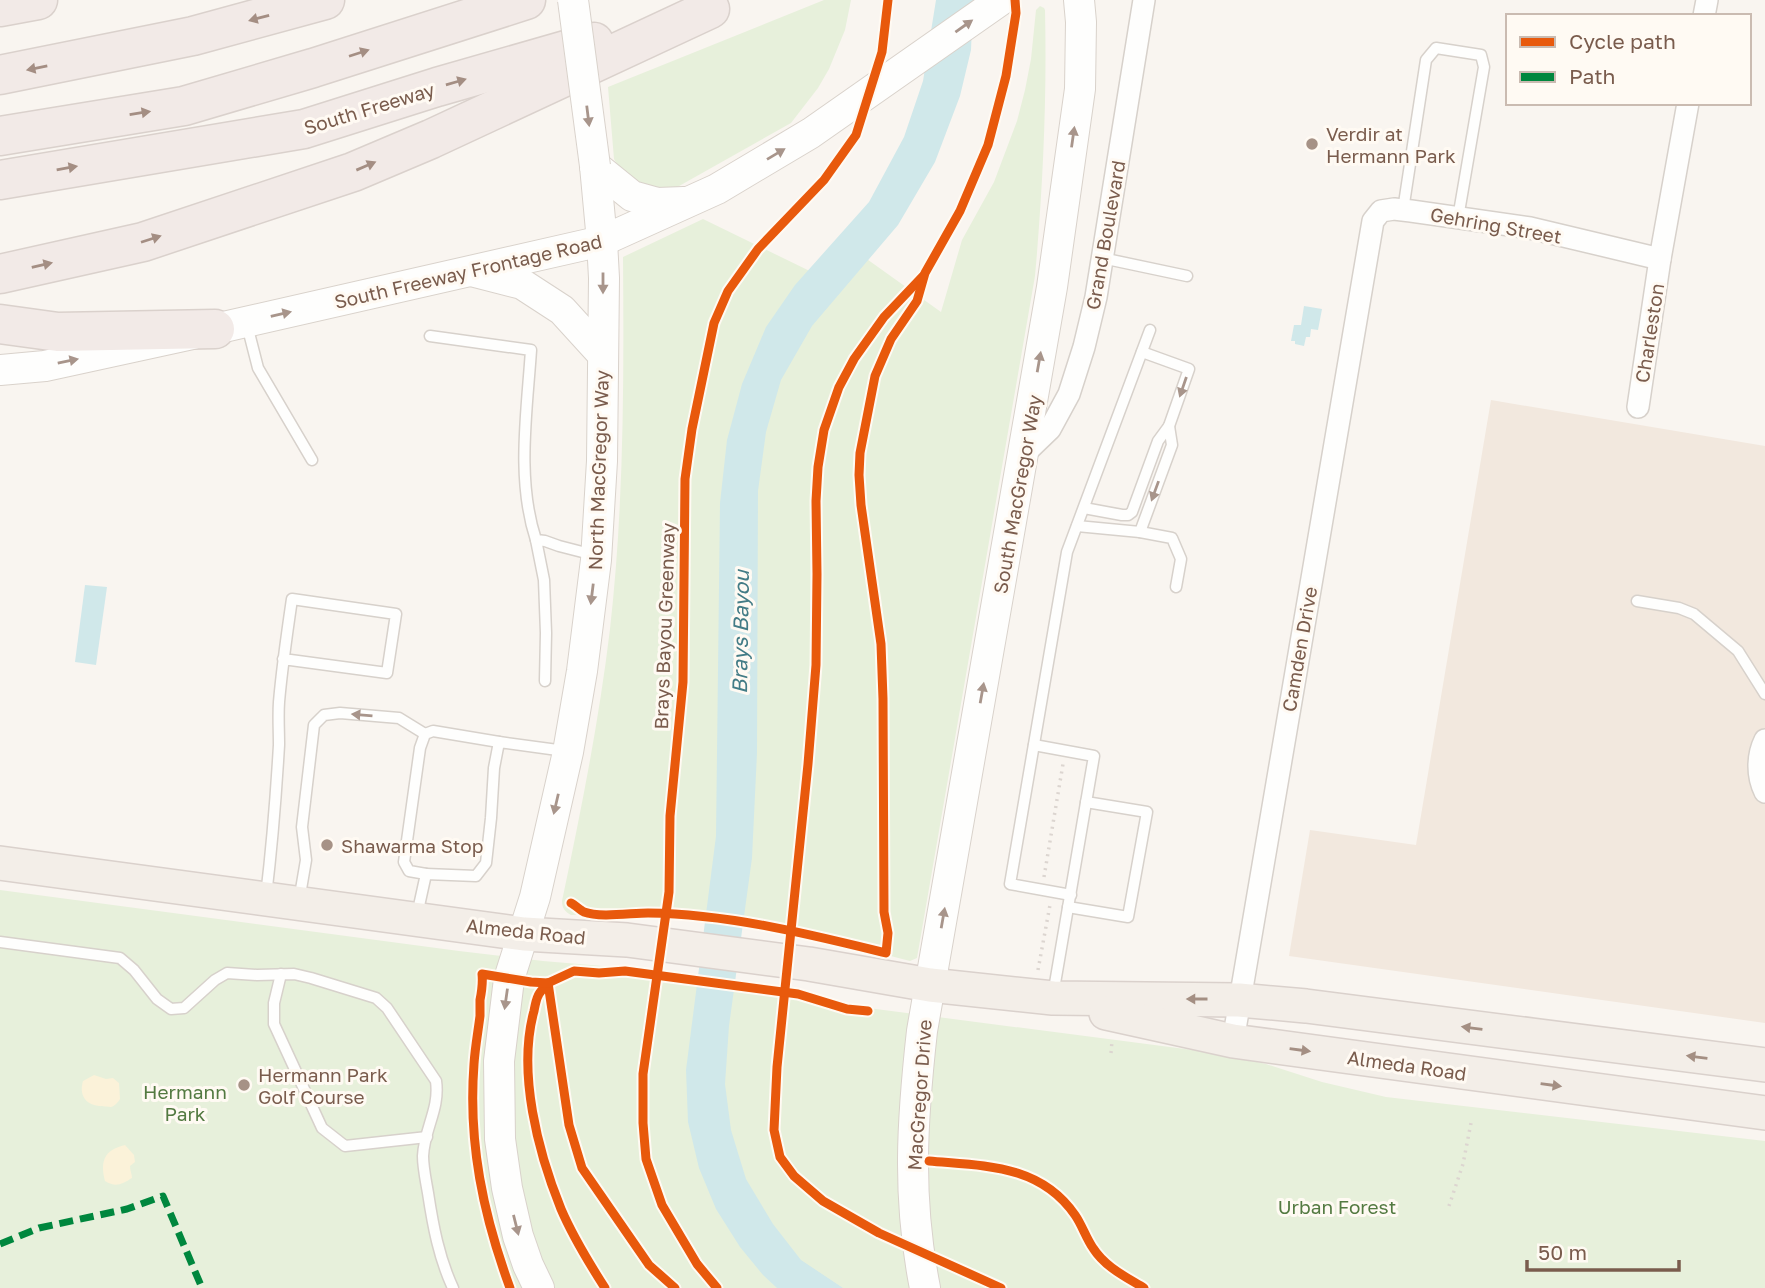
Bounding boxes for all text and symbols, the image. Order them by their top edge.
one-way arrow [248,13,270,24]
legend [1506,14,1751,105]
one-way arrow [955,19,973,33]
text: Cycle path [1569,28,1676,54]
one-way arrow [349,48,370,58]
one-way arrow [26,62,48,73]
text: Path [1569,63,1616,89]
one-way arrow [446,76,467,86]
street label: South Freeway [301,77,437,139]
one-way arrow [583,105,594,127]
one-way arrow [129,107,151,118]
place label: Verdir at Hermann Park [1326,122,1456,167]
one-way arrow [1068,126,1079,148]
marker: Verdir at Hermann Park [1304,136,1320,152]
one-way arrow [766,148,785,160]
street label: Grand Boulevard [1081,158,1129,312]
one-way arrow [356,160,376,172]
one-way arrow [56,162,78,173]
street label: Gehring Street [1429,202,1563,248]
street label: South Freeway Frontage Road [332,229,604,313]
one-way arrow [140,234,161,244]
one-way arrow [31,259,53,270]
one-way arrow [598,272,609,294]
street label: Charleston [1630,282,1668,384]
one-way arrow [270,308,292,319]
one-way arrow [1034,351,1045,373]
one-way arrow [57,355,79,366]
street label: North MacGregor Way [583,369,613,571]
one-way arrow [1177,376,1188,397]
street label: South MacGregor Way [988,392,1046,595]
one-way arrow [1149,481,1160,502]
street label: Brays Bayou Greenway [649,522,679,730]
water label: Brays Bayou [726,569,754,694]
one-way arrow [586,583,597,605]
street label: Camden Drive [1277,585,1321,713]
one-way arrow [977,682,988,704]
one-way arrow [350,709,372,720]
one-way arrow [551,793,562,815]
place label: Shawarma Stop [341,834,483,857]
marker: Shawarma Stop [319,837,335,853]
one-way arrow [938,906,949,928]
street label: Almeda Road [465,913,587,949]
one-way arrow [500,989,511,1011]
one-way arrow [1186,994,1208,1005]
street label: MacGregor Drive [902,1019,936,1171]
one-way arrow [1460,1023,1482,1034]
one-way arrow [1289,1045,1311,1056]
street label: Almeda Road [1346,1045,1468,1085]
one-way arrow [1686,1051,1708,1062]
place label: Hermann Park Golf Course [258,1063,388,1108]
marker: Hermann Park Golf Course [236,1077,252,1093]
one-way arrow [1541,1079,1563,1090]
park label: Hermann Park [143,1080,227,1125]
park label: Urban Forest [1278,1195,1396,1218]
one-way arrow [511,1214,522,1236]
scale bar [1527,1228,1679,1272]
text: 50 m [1538,1239,1587,1265]

